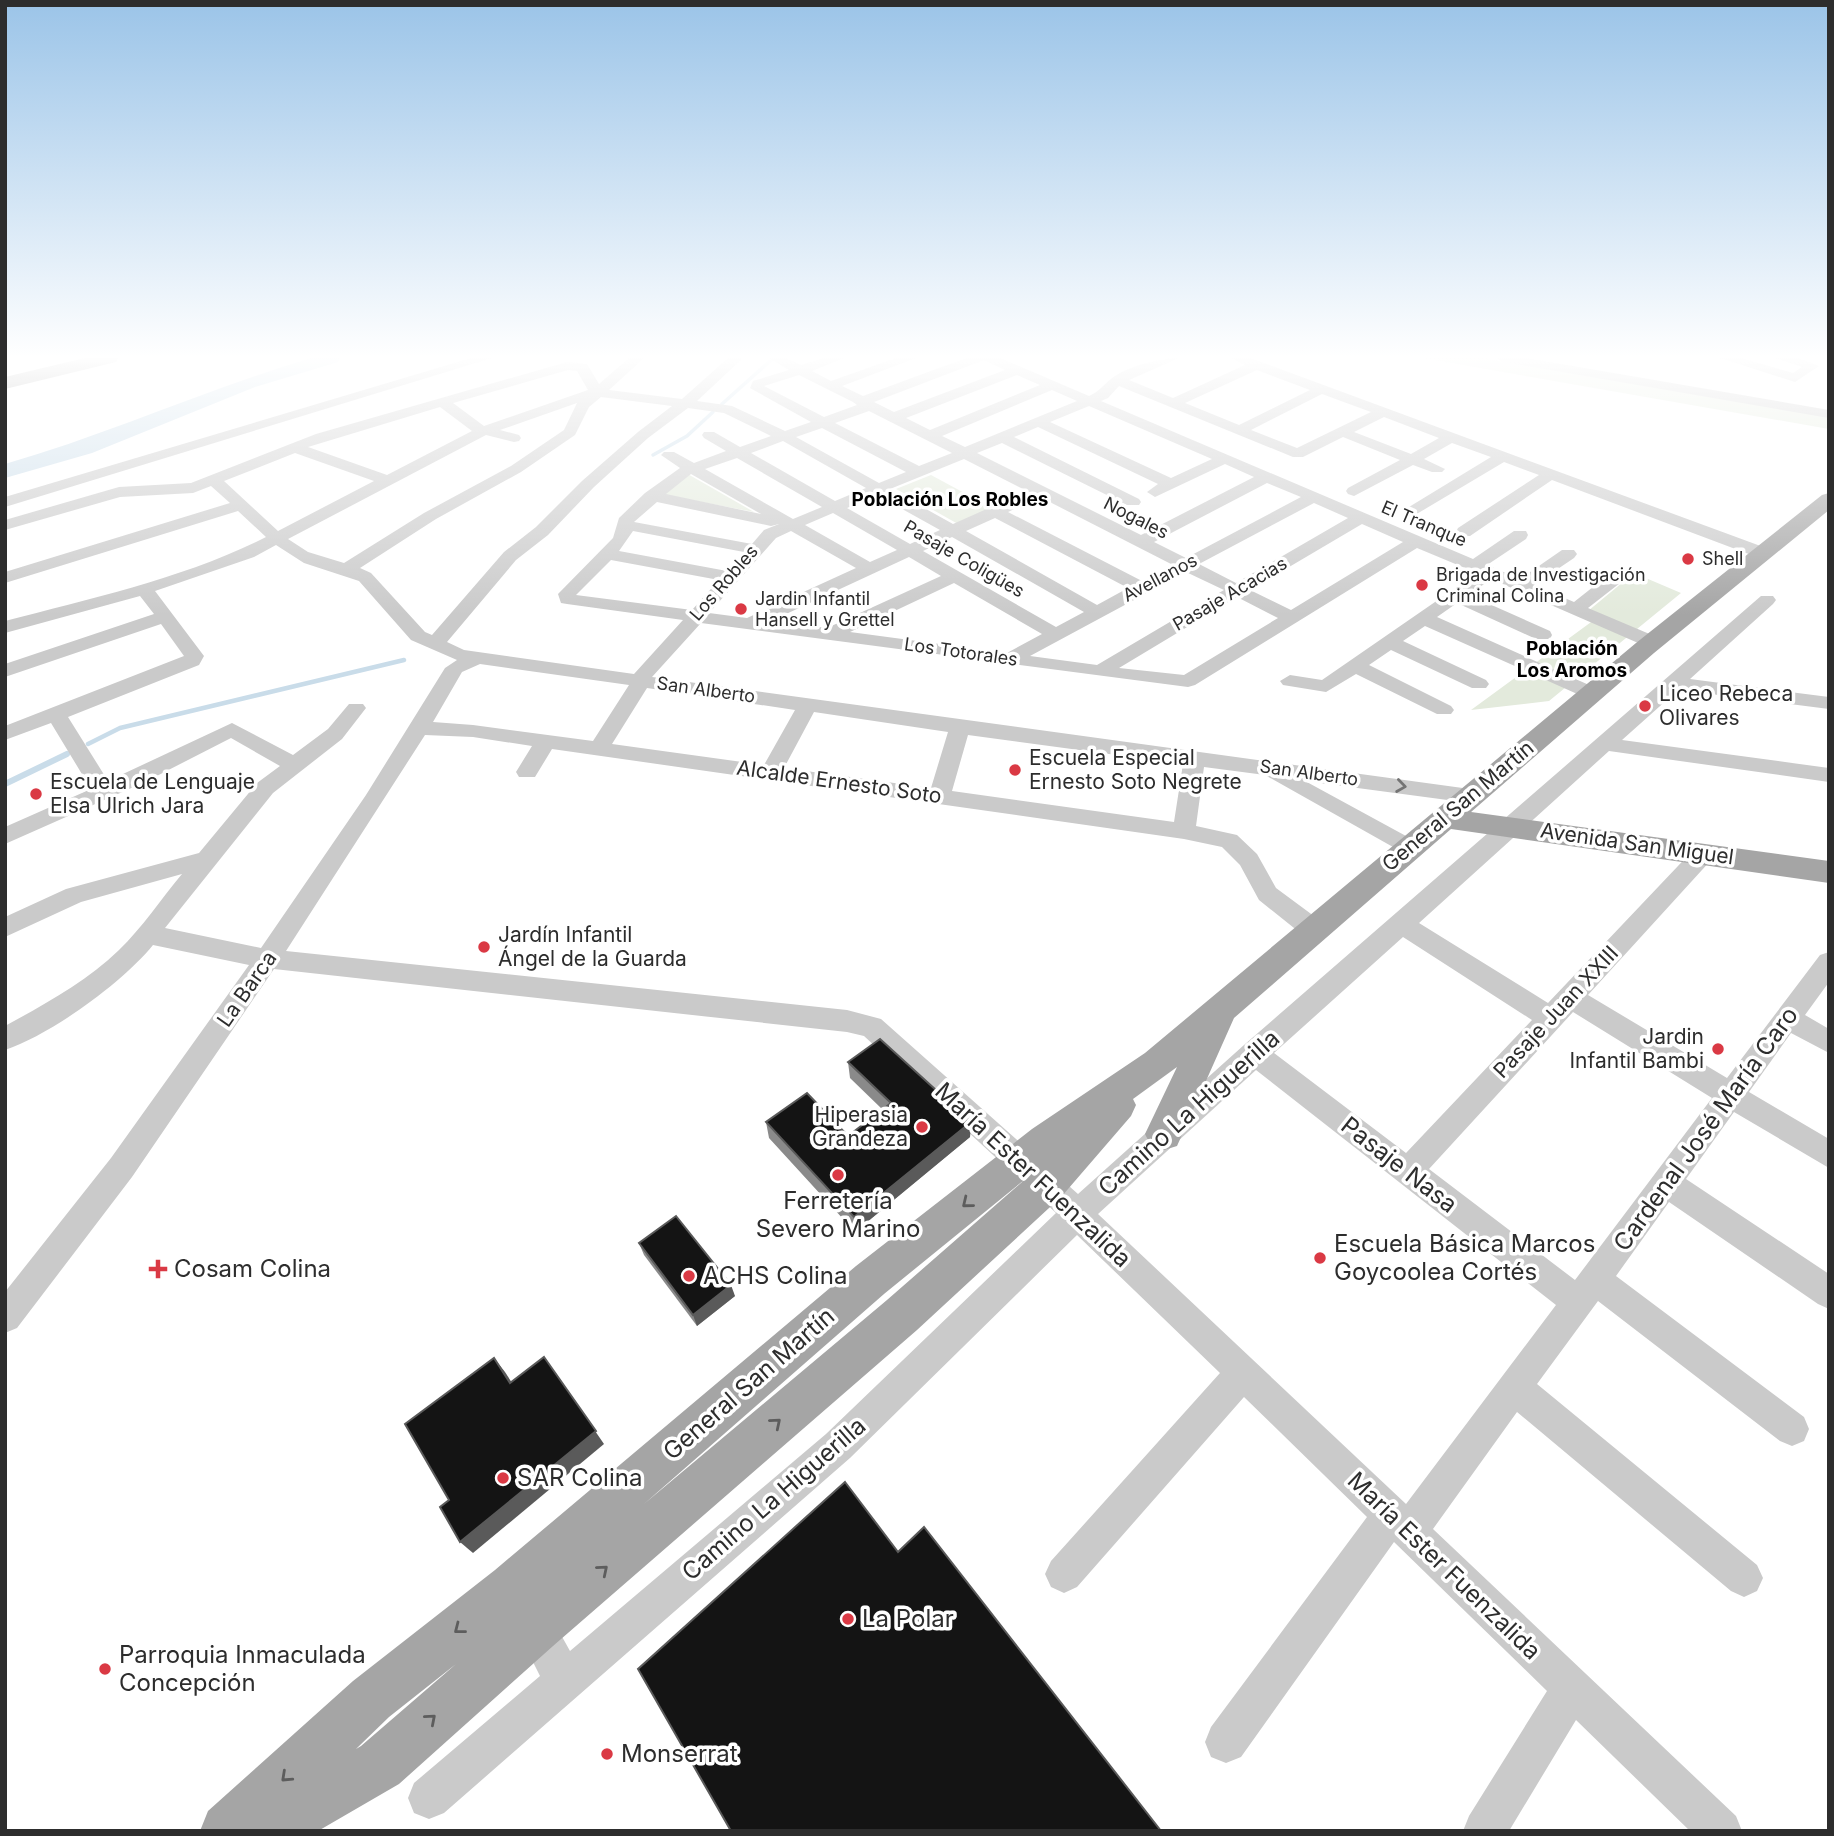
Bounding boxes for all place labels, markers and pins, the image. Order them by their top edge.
place label: Shell [1702,548,1743,569]
marker: Shell [1680,551,1696,567]
place label: Brigada de Investigación Criminal Colina [1436,564,1646,606]
marker: Brigada de Investigación Criminal Colina [1414,577,1430,593]
place label: Jardin Infantil Hansell y Grettel [755,588,895,630]
marker: Jardin Infantil Hansell y Grettel [733,601,749,617]
place label: Liceo Rebeca Olivares [1659,681,1793,730]
marker: Liceo Rebeca Olivares [1637,698,1653,714]
place label: Escuela Especial Ernesto Soto Negrete [1029,745,1242,794]
marker: Escuela Especial Ernesto Soto Negrete [1007,762,1023,778]
place label: Escuela de Lenguaje Elsa Ulrich Jara [50,769,255,818]
marker: Escuela de Lenguaje Elsa Ulrich Jara [28,786,44,802]
place label: Jardín Infantil Ángel de la Guarda [498,922,687,971]
marker: Jardín Infantil Ángel de la Guarda [476,939,492,955]
place label: Jardin Infantil Bambi [1569,1024,1704,1073]
marker: Jardin Infantil Bambi [1710,1041,1726,1057]
place label: Hiperasia Grandeza [812,1102,908,1151]
marker: Hiperasia Grandeza [914,1119,930,1135]
marker: Ferretería Severo Marino [830,1167,846,1183]
place label: Ferretería Severo Marino [756,1186,920,1243]
place label: Escuela Básica Marcos Goycoolea Cortés [1334,1229,1595,1286]
marker: Escuela Básica Marcos Goycoolea Cortés [1312,1250,1328,1266]
place label: Cosam Colina [174,1254,331,1283]
marker: Cosam Colina [148,1259,168,1279]
place label: ACHS Colina [703,1261,847,1290]
marker: ACHS Colina [681,1268,697,1284]
place label: SAR Colina [517,1463,642,1492]
marker: SAR Colina [495,1470,511,1486]
place label: La Polar [862,1604,954,1633]
marker: La Polar [840,1611,856,1627]
place label: Parroquia Inmaculada Concepción [119,1640,366,1697]
marker: Parroquia Inmaculada Concepción [97,1661,113,1677]
place label: Monserrat [621,1739,738,1768]
marker: Monserrat [599,1746,615,1762]

